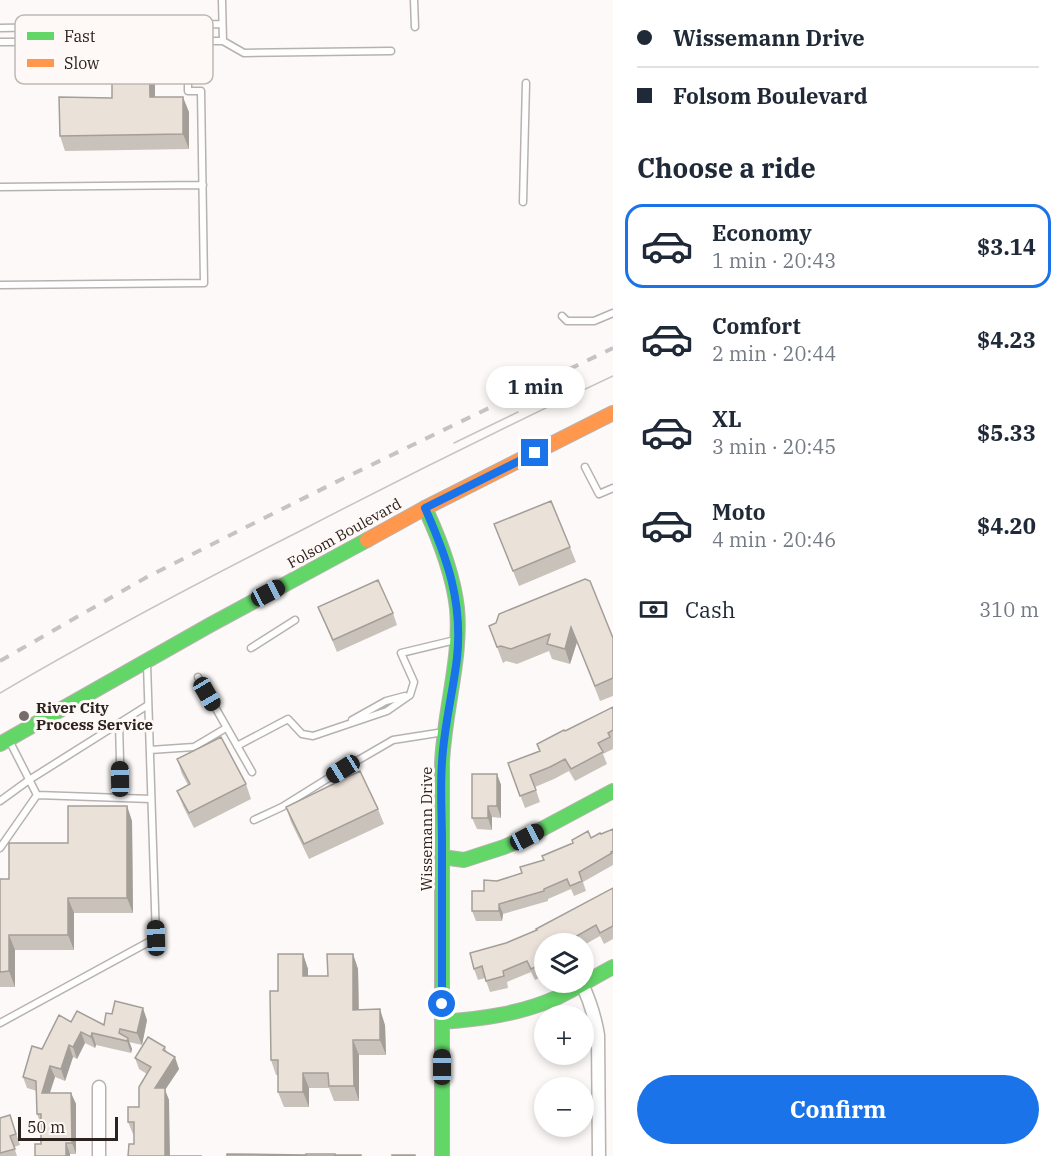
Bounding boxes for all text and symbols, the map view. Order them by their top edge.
legend [15,15,213,84]
text: Wissemann Drive [673,23,865,52]
text: Fast [64,26,96,46]
text: Slow [64,53,100,73]
text: Folsom Boulevard [673,81,868,110]
text: Choose a ride [637,150,816,185]
text: Economy [712,218,812,247]
icon: car [640,219,694,273]
text: $3.14 [977,232,1036,261]
text: 1 min · 20:43 [712,247,836,274]
text: Comfort [712,311,801,340]
icon: car [640,312,694,366]
text: $4.23 [977,325,1036,354]
text: 2 min · 20:44 [712,340,836,367]
callout: 1 min [486,366,584,408]
text: 1 min [508,373,564,400]
text: XL [712,404,742,433]
icon: car [640,405,694,459]
text: $5.33 [977,418,1036,447]
text: 3 min · 20:45 [712,433,836,460]
route end [521,439,548,466]
street label: Folsom Boulevard [284,494,404,572]
text: Moto [712,497,766,526]
icon: car [640,498,694,552]
text: $4.20 [977,511,1036,540]
text: 4 min · 20:46 [712,526,836,553]
car [248,577,288,609]
icon: cash [637,593,670,626]
text: Cash [685,595,736,624]
text: 310 m [979,596,1039,623]
car [190,674,224,714]
place label: River City Process Service [36,698,153,734]
marker: River City Process Service [17,709,31,723]
car [323,752,363,786]
car [111,761,129,797]
street label: Wissemann Drive [417,767,436,891]
car [507,821,547,853]
car [146,920,166,956]
map controls [534,933,594,1137]
button: layers [534,933,594,993]
route start [428,990,455,1017]
button: + [534,1005,594,1065]
car [433,1049,451,1085]
button: Confirm [637,1075,1039,1144]
button: − [534,1077,594,1137]
scale bar [18,1114,118,1142]
text: 50 m [27,1117,65,1137]

